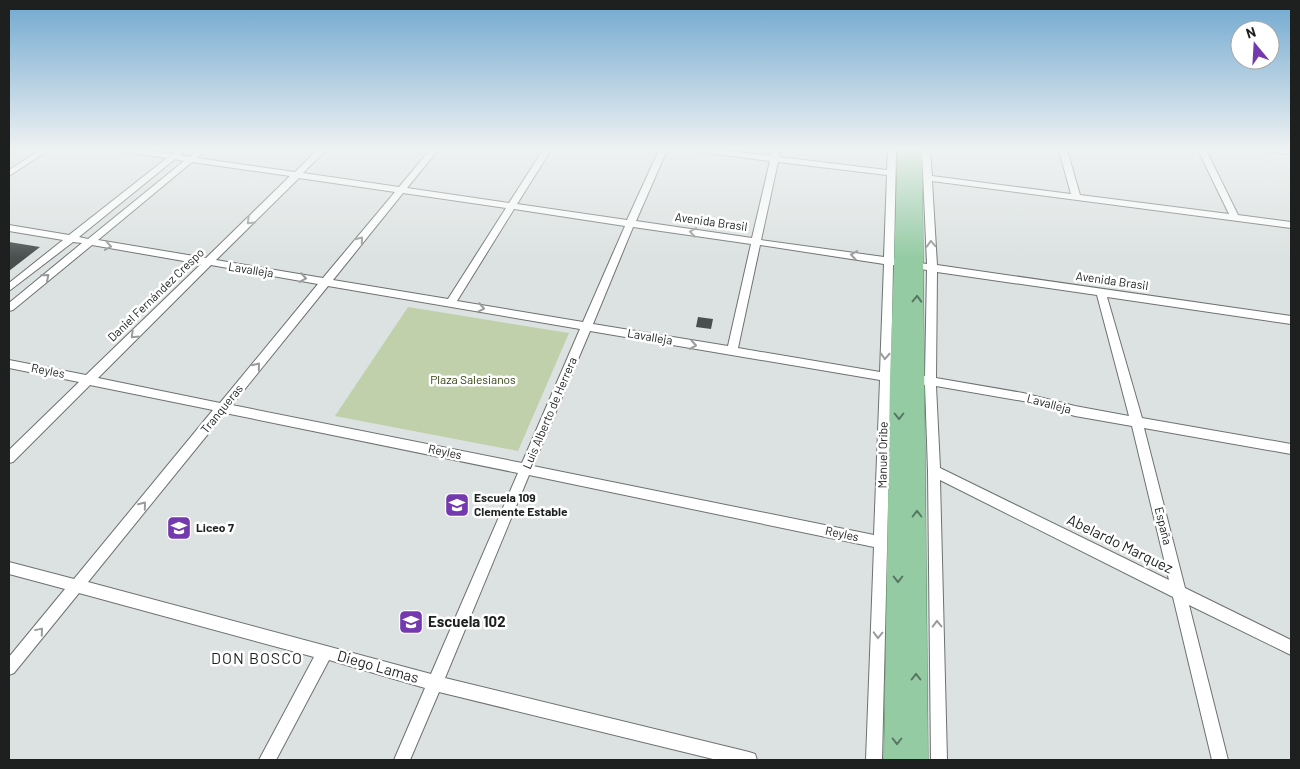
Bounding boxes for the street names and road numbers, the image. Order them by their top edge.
street label: Avenida Brasil [674,209,748,233]
street label: Daniel Fernández Crespo [104,245,206,344]
street label: Lavalleja [228,259,275,279]
street label: Avenida Brasil [1075,268,1149,292]
street label: Lavalleja [627,325,674,347]
street label: Luis Alberto de Herrera [519,355,579,471]
street label: Reyles [30,360,66,380]
street label: Tranqueras [197,381,245,436]
street label: Lavalleja [1025,390,1073,416]
street label: Manuel Oribe [874,421,890,489]
street label: Reyles [427,441,463,461]
street label: España [1153,505,1175,546]
street label: Abelardo Marquez [1064,510,1177,577]
street label: Reyles [824,523,860,543]
street label: Diego Lamas [336,646,421,686]

